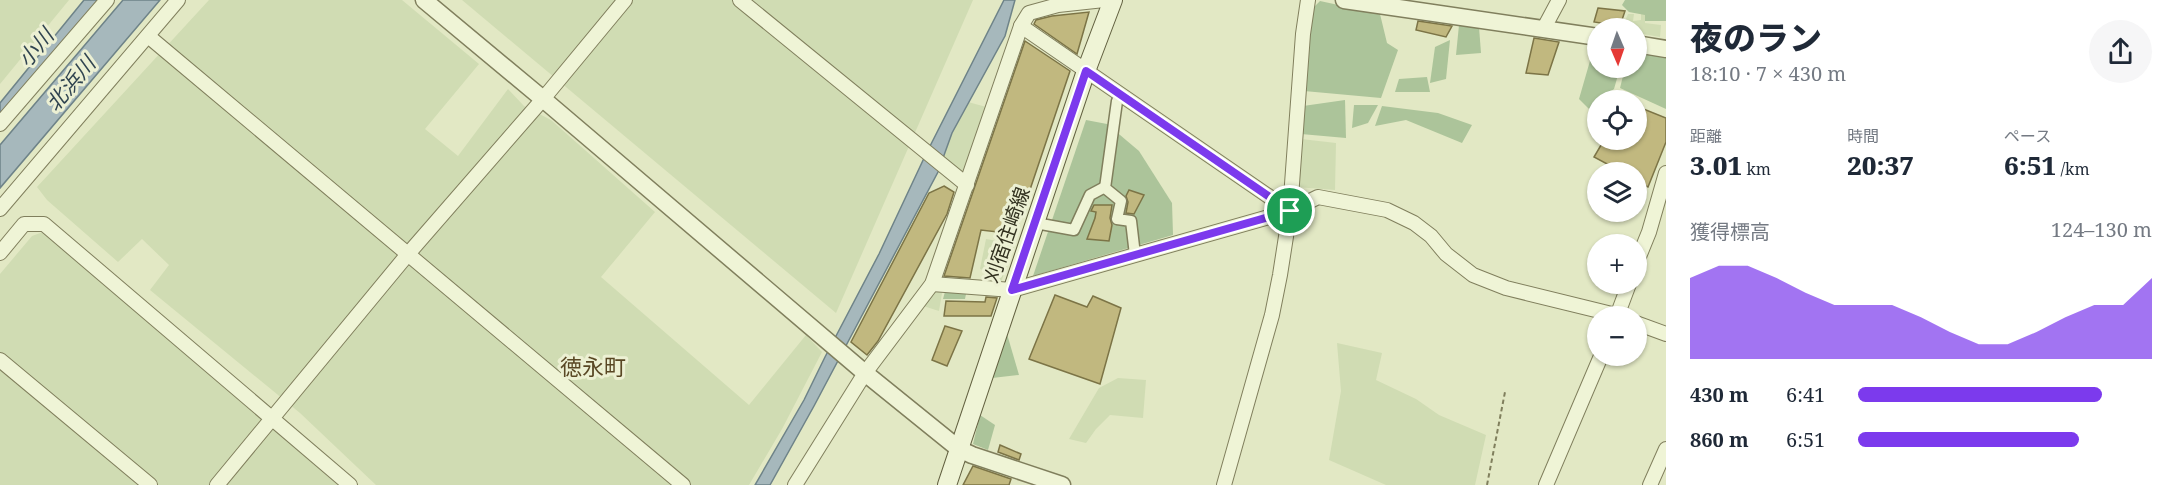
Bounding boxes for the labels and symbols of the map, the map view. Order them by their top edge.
north arrow [1587,18,1647,78]
water label: 小川 [11,21,61,72]
water label: 北浜川 [39,49,102,116]
street label: 刈宿住崎線 [977,183,1036,287]
pin [1264,185,1315,236]
district label: 徳永町 [560,351,626,381]

